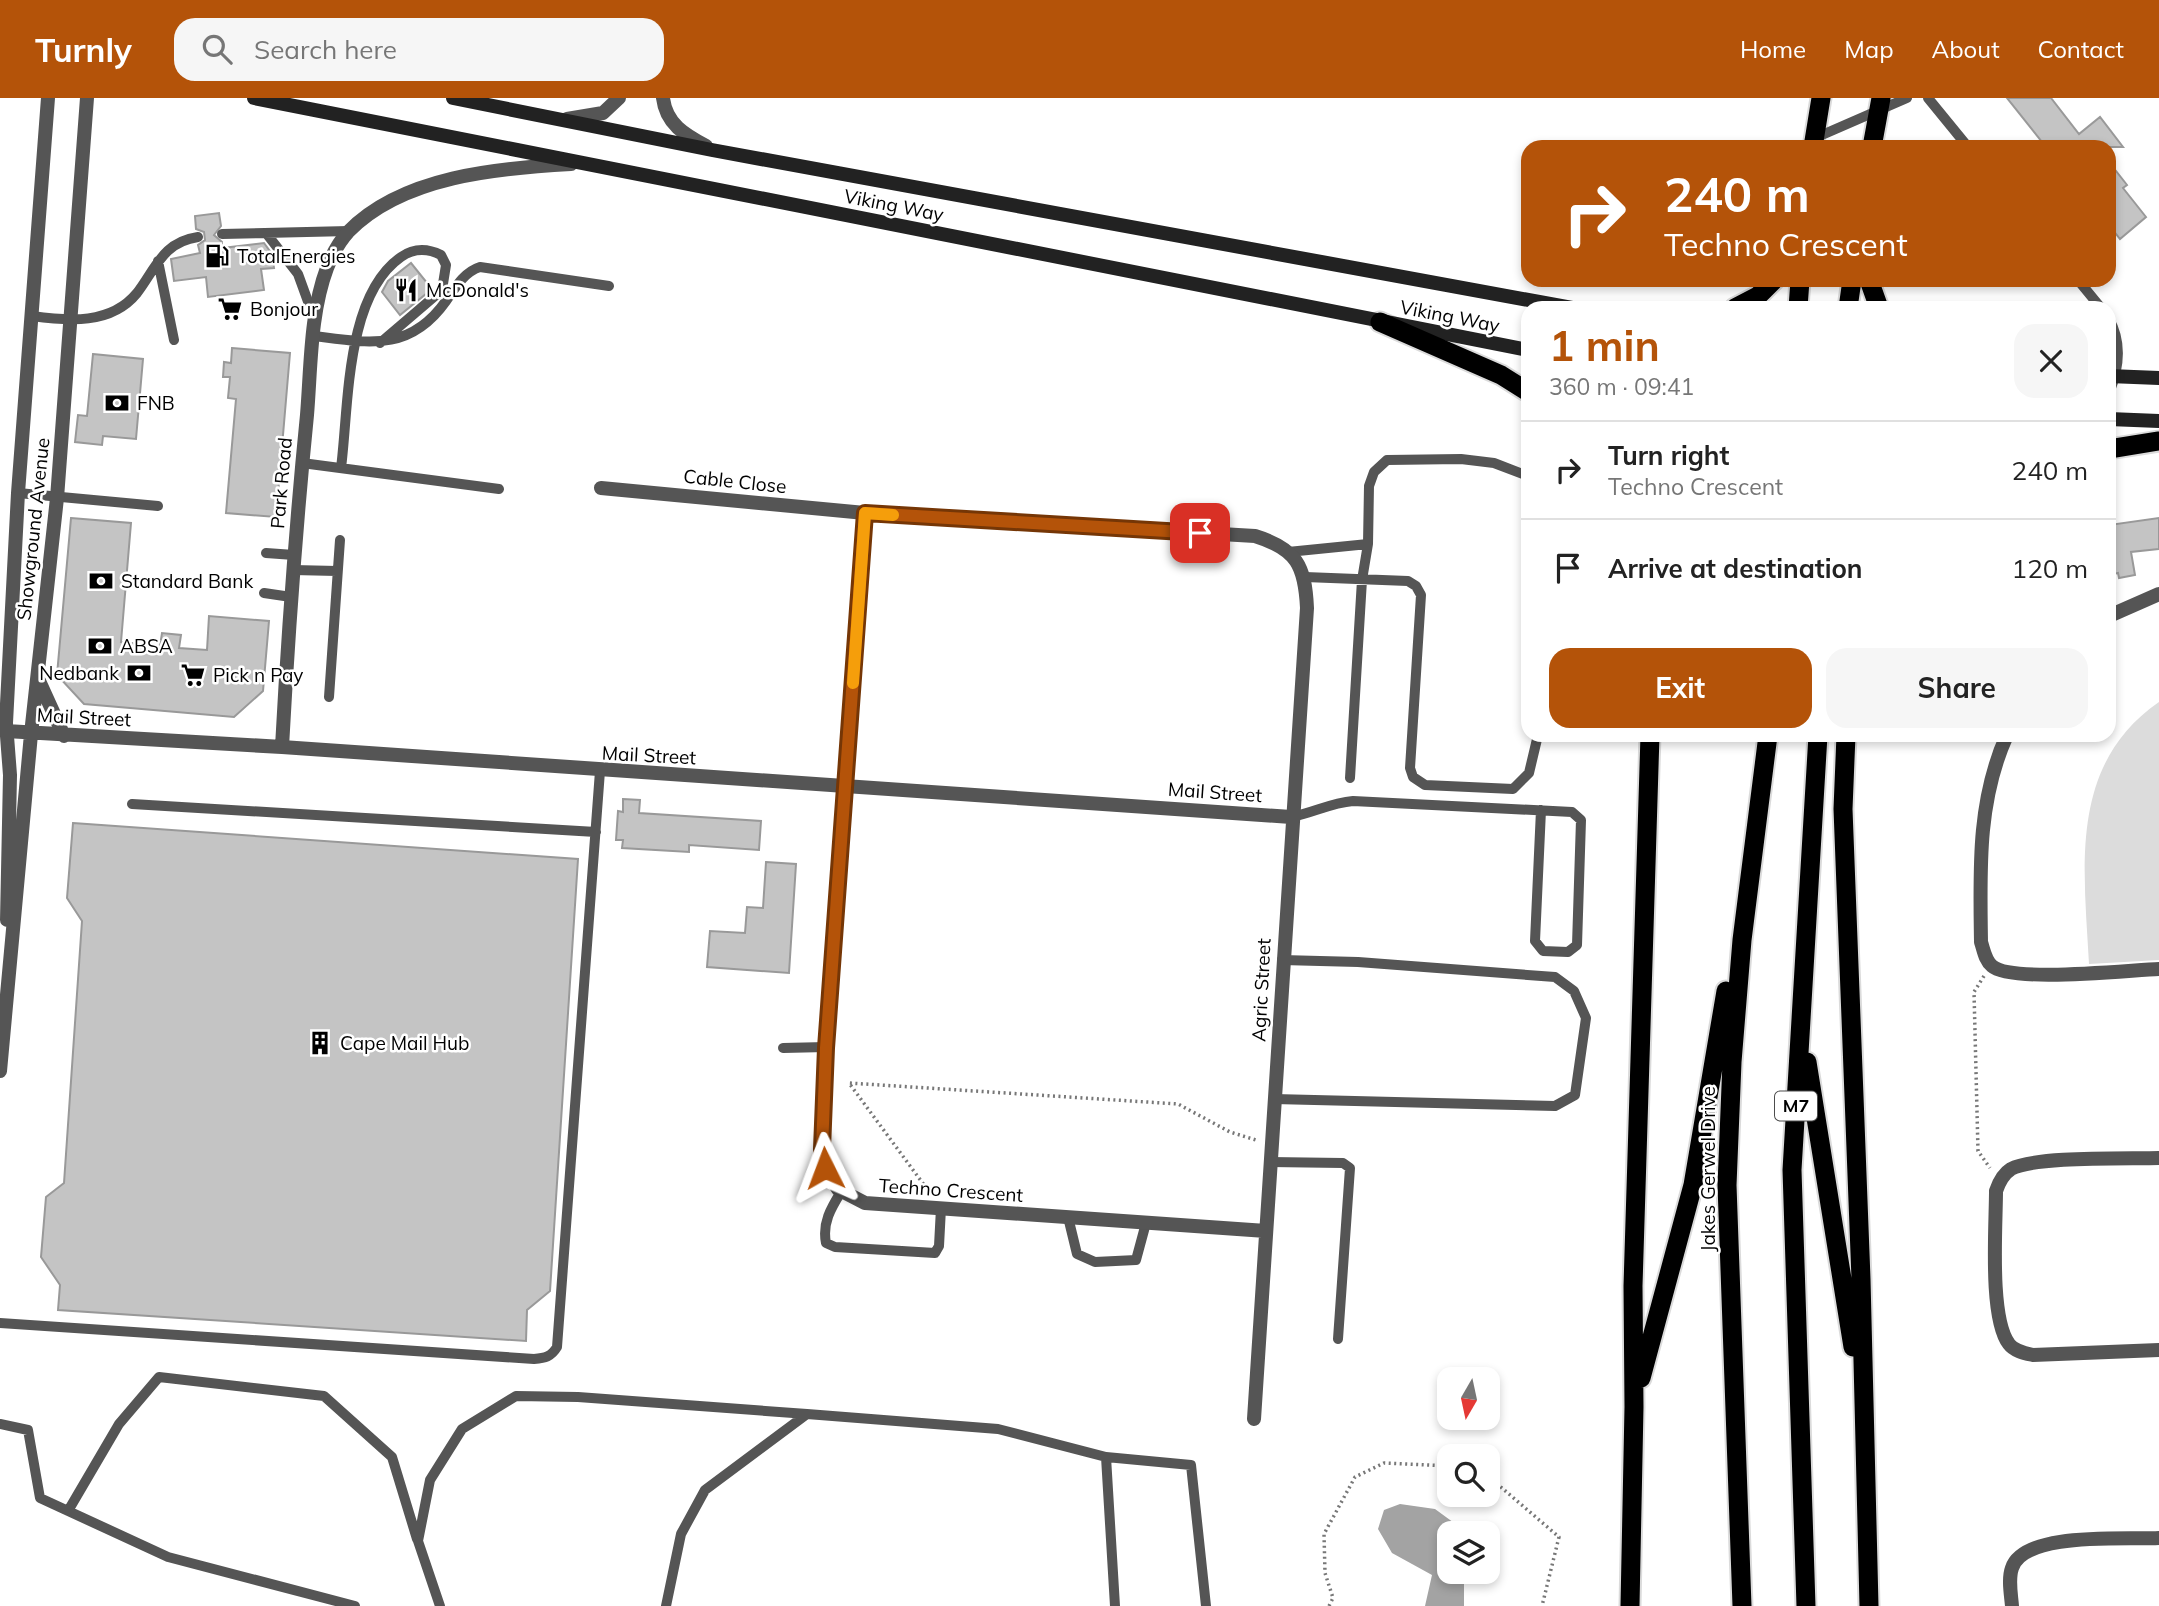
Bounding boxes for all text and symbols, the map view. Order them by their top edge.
search box [174,18,664,81]
text: Turnly [35,29,132,70]
icon: search [198,30,236,68]
text: Search here [254,33,397,66]
text: Home [1740,34,1806,64]
text: Map [1844,34,1894,64]
text: About [1932,34,2000,64]
text: Contact [2038,34,2124,64]
text: 240 m [1664,163,1810,224]
icon: right [1549,168,1640,259]
street label: Viking Way [842,184,946,226]
text: Techno Crescent [1664,224,1908,264]
fuel station icon: TotalEnergies [203,242,231,270]
place label: TotalEnergies [237,244,356,268]
restaurant icon: McDonald's [392,276,420,304]
place label: McDonald's [426,278,529,302]
supermarket icon: Bonjour [216,295,244,323]
street label: Viking Way [1398,295,1502,337]
place label: Bonjour [250,297,318,321]
text: 1 min [1549,319,1660,372]
button: close [2014,324,2088,398]
text: 360 m · 09:41 [1549,372,1694,401]
bank icon: FNB [103,389,131,417]
place label: FNB [137,391,175,415]
street label: Showground Avenue [11,436,55,622]
street label: Park Road [265,436,297,530]
text: Turn right [1608,439,1729,472]
icon: right [1549,451,1587,489]
text: 240 m [2012,454,2088,487]
street label: Cable Close [682,464,788,498]
text: Techno Crescent [1608,472,1783,501]
pin [1170,503,1230,563]
icon: arrive [1181,514,1219,552]
icon: arrive [1549,549,1587,587]
text: Arrive at destination [1608,552,1863,585]
text: 120 m [2012,552,2088,585]
bank icon: Standard Bank [87,567,115,595]
place label: Standard Bank [121,569,253,593]
bank icon: ABSA [86,632,114,660]
place label: ABSA [120,634,173,658]
button: Exit [1549,648,1812,728]
button: Share [1826,648,2088,728]
bank icon: Nedbank [125,659,153,687]
place label: Nedbank [39,661,119,685]
supermarket icon: Pick n Pay [179,661,207,689]
place label: Pick n Pay [213,663,303,687]
street label: Mail Street [36,703,132,731]
street label: Mail Street [601,741,697,769]
street label: Mail Street [1167,777,1263,807]
street label: Agric Street [1246,937,1276,1042]
building icon: Cape Mail Hub [306,1029,334,1057]
place label: Cape Mail Hub [340,1031,469,1055]
street label: Jakes Gerwel Drive [1696,1086,1720,1252]
road number: M7 [1775,1091,1817,1121]
position arrow [788,1131,862,1205]
street label: Techno Crescent [878,1173,1024,1207]
north arrow [1437,1367,1500,1430]
map controls [1437,1367,1500,1584]
button: search [1437,1444,1500,1507]
button: layers [1437,1521,1500,1584]

